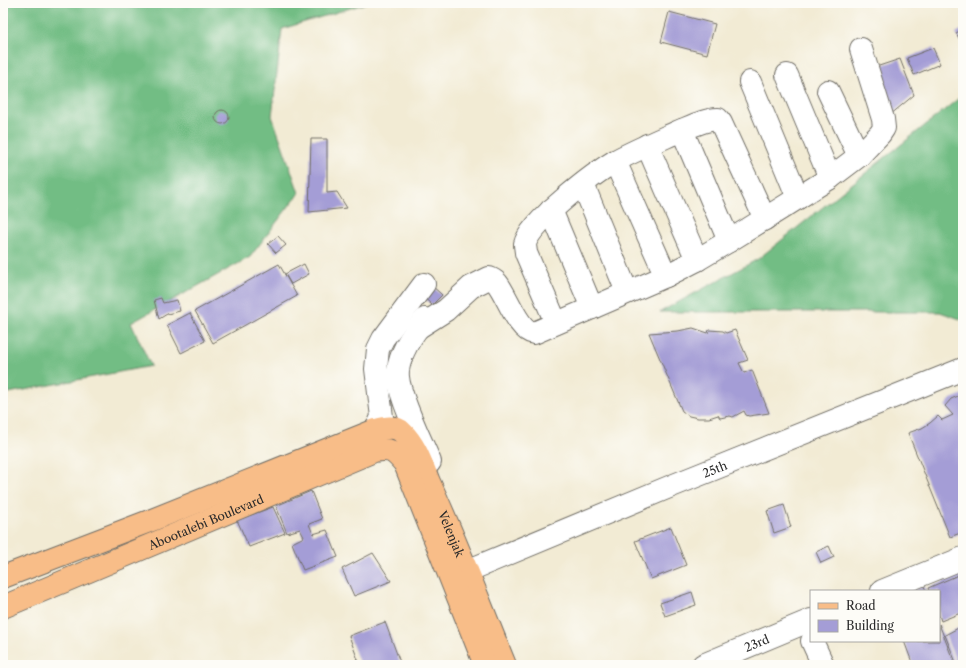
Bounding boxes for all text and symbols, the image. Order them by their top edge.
street label: 25th [700,457,730,480]
street label: Abootalebi Boulevard [145,491,266,553]
street label: Velenjak [435,507,469,560]
legend [810,590,940,642]
text: Road [846,598,876,613]
text: Building [846,618,894,633]
street label: 23rd [742,631,772,655]

